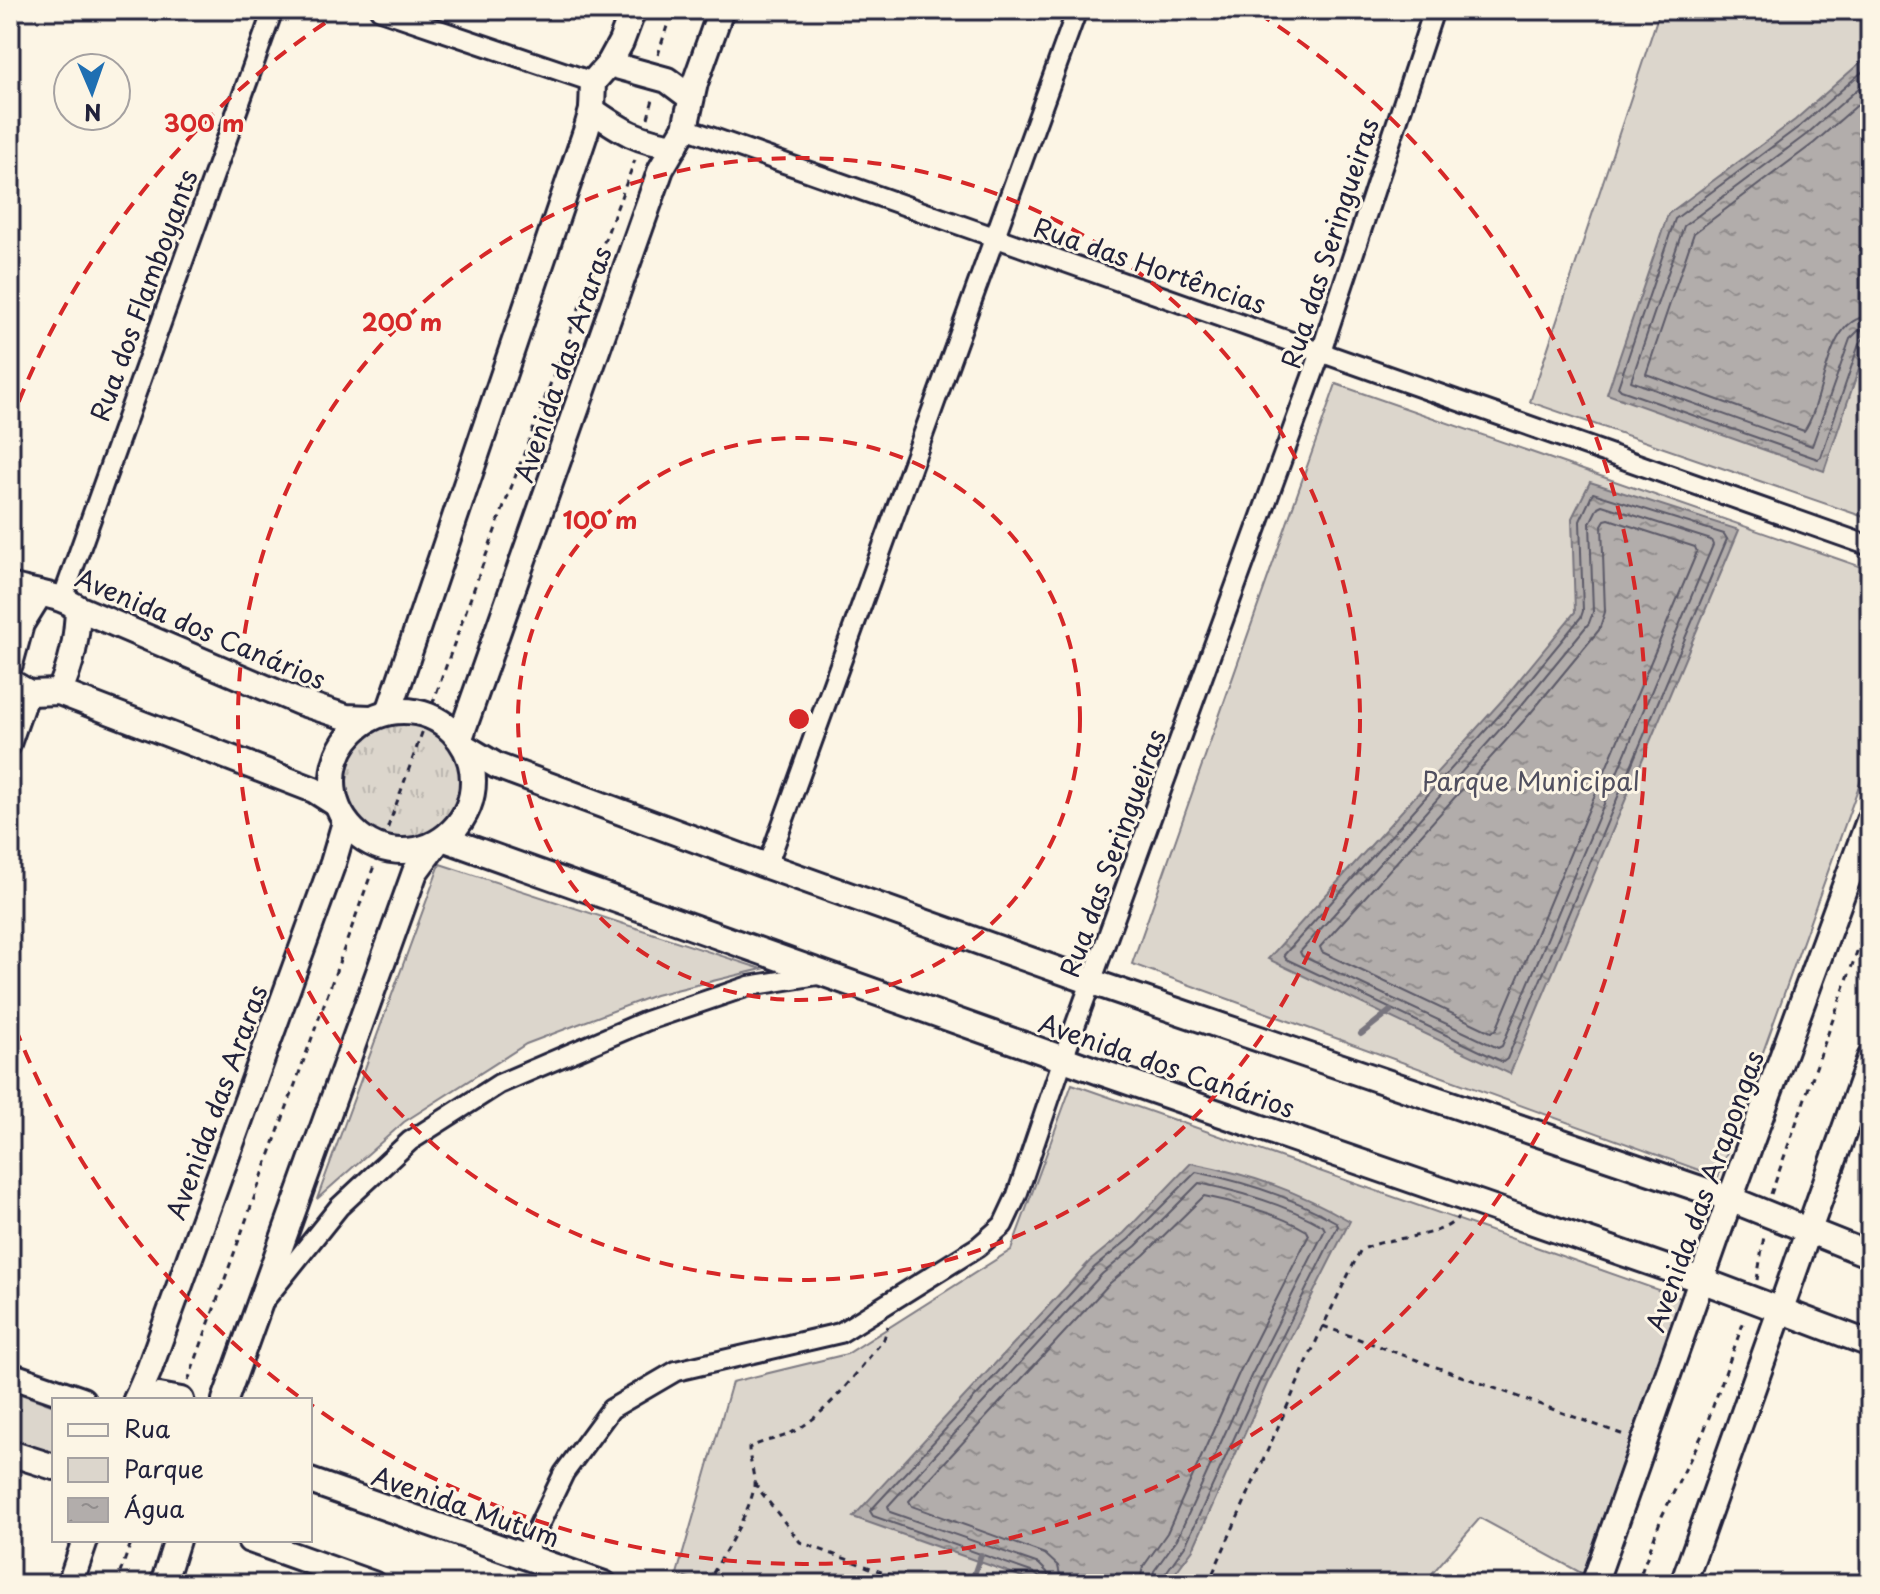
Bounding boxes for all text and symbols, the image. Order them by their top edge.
north arrow [52,52,132,132]
text: N [83,97,102,130]
text: 300 m [163,104,245,140]
street label: Rua das Seringueiras [1270,113,1388,373]
street label: Rua dos Flamboyants [79,164,207,426]
street label: Rua das Hortências [1029,207,1271,323]
street label: Avenida das Araras [503,241,621,487]
text: 200 m [362,303,442,339]
text: 100 m [563,501,637,537]
street label: Avenida dos Canários [70,558,332,698]
centre of rings [785,705,813,733]
street label: Rua das Seringueiras [1049,724,1175,982]
park label: Parque Municipal [1422,761,1640,800]
street label: Avenida das Araras [155,979,277,1225]
street label: Avenida dos Canários [1034,1003,1300,1127]
street label: Avenida das Arapongas [1635,1045,1773,1337]
legend [52,1398,312,1542]
text: Rua [124,1410,170,1446]
text: Parque [124,1450,204,1486]
street label: Avenida Mutum [367,1456,565,1556]
text: Água [124,1490,184,1526]

